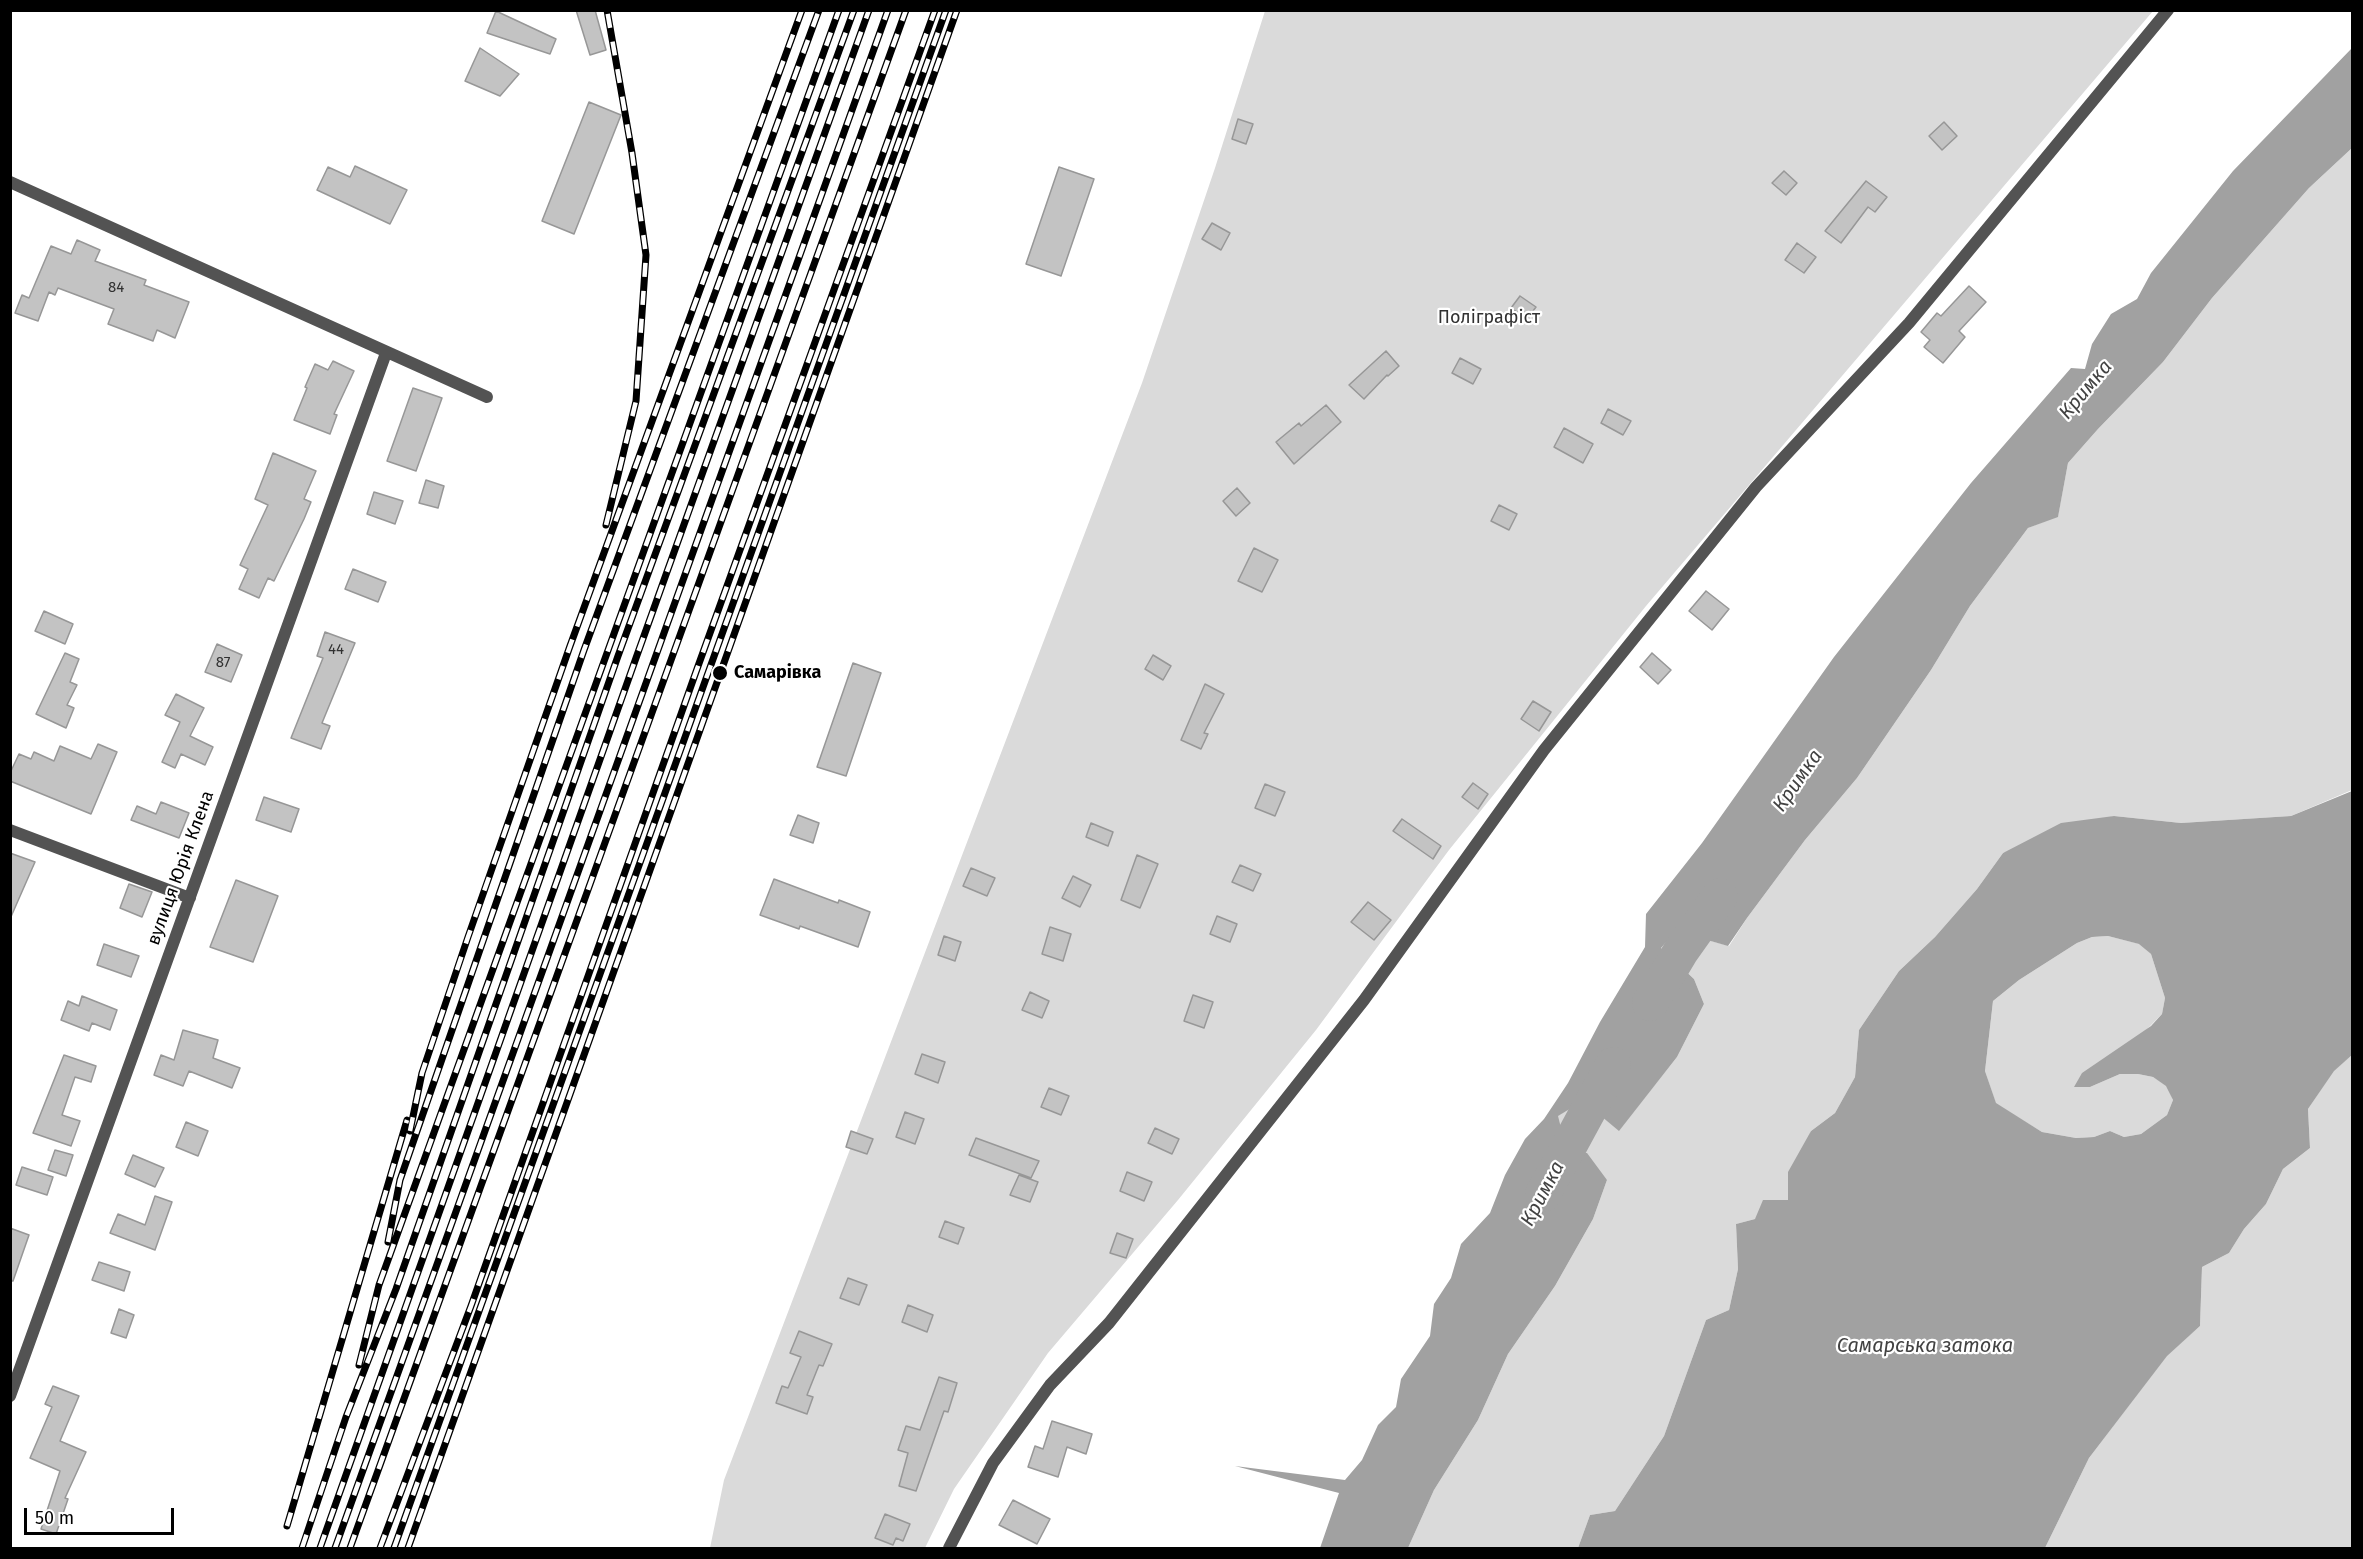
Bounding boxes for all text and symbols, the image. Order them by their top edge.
house number: 84 [108,279,124,297]
park label: Поліграфіст [1438,307,1540,329]
water label: Кримка [2054,355,2118,425]
house number: 44 [328,641,344,659]
house number: 87 [216,654,230,672]
place label: Самарівка [734,662,821,684]
marker: Самарівка [711,664,729,682]
water label: Кримка [1768,745,1828,817]
street label: вулиця Юрія Клена [143,788,219,948]
water label: Кримка [1516,1157,1570,1231]
water label: Самарська затока [1837,1334,2013,1358]
scale bar [27,1496,177,1534]
text: 50 m [35,1507,74,1529]

